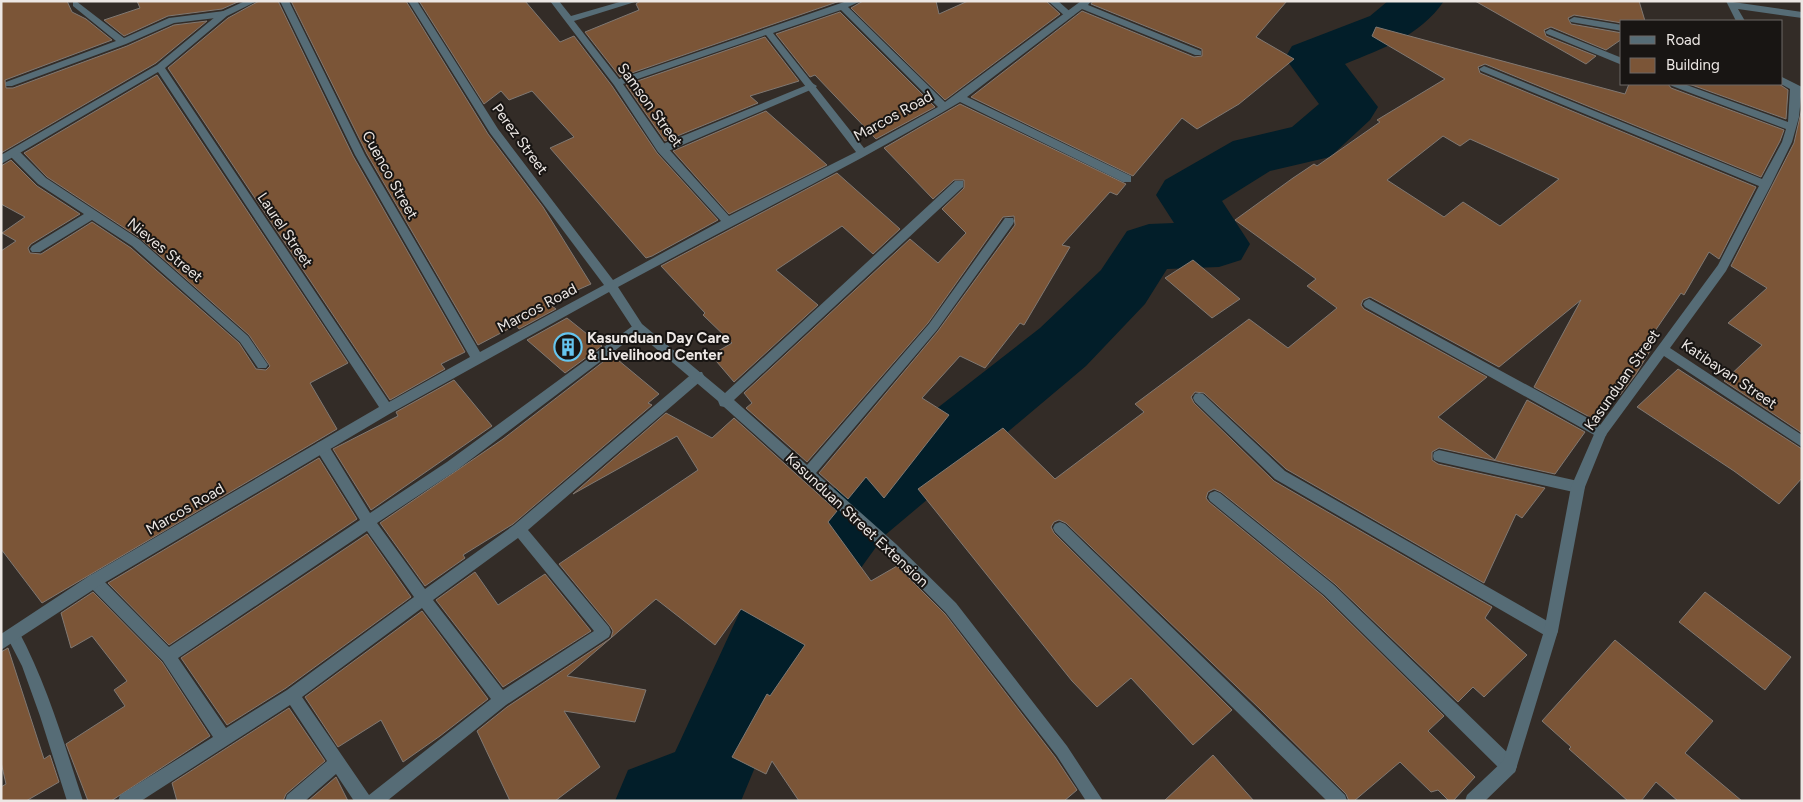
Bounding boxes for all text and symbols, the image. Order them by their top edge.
legend [1620,20,1783,85]
text: Road [1666,31,1701,49]
text: Building [1666,56,1720,74]
street label: Samson Street [614,59,687,151]
street label: Marcos Road [850,87,936,145]
street label: Perez Street [488,100,552,178]
street label: Cuenco Street [358,128,422,223]
street label: Laurel Street [253,189,317,271]
street label: Nieves Street [124,214,207,286]
street label: Marcos Road [494,280,580,336]
street label: Kasunduan Street [1580,326,1664,434]
place label: Kasunduan Day Care & Livelihood Center [587,329,730,364]
building icon: Kasunduan Day Care & Livelihood Center [553,332,583,362]
street label: Katibayan Street [1678,335,1781,413]
street label: Kasunduan Street Extension [782,449,932,591]
street label: Marcos Road [143,479,227,539]

